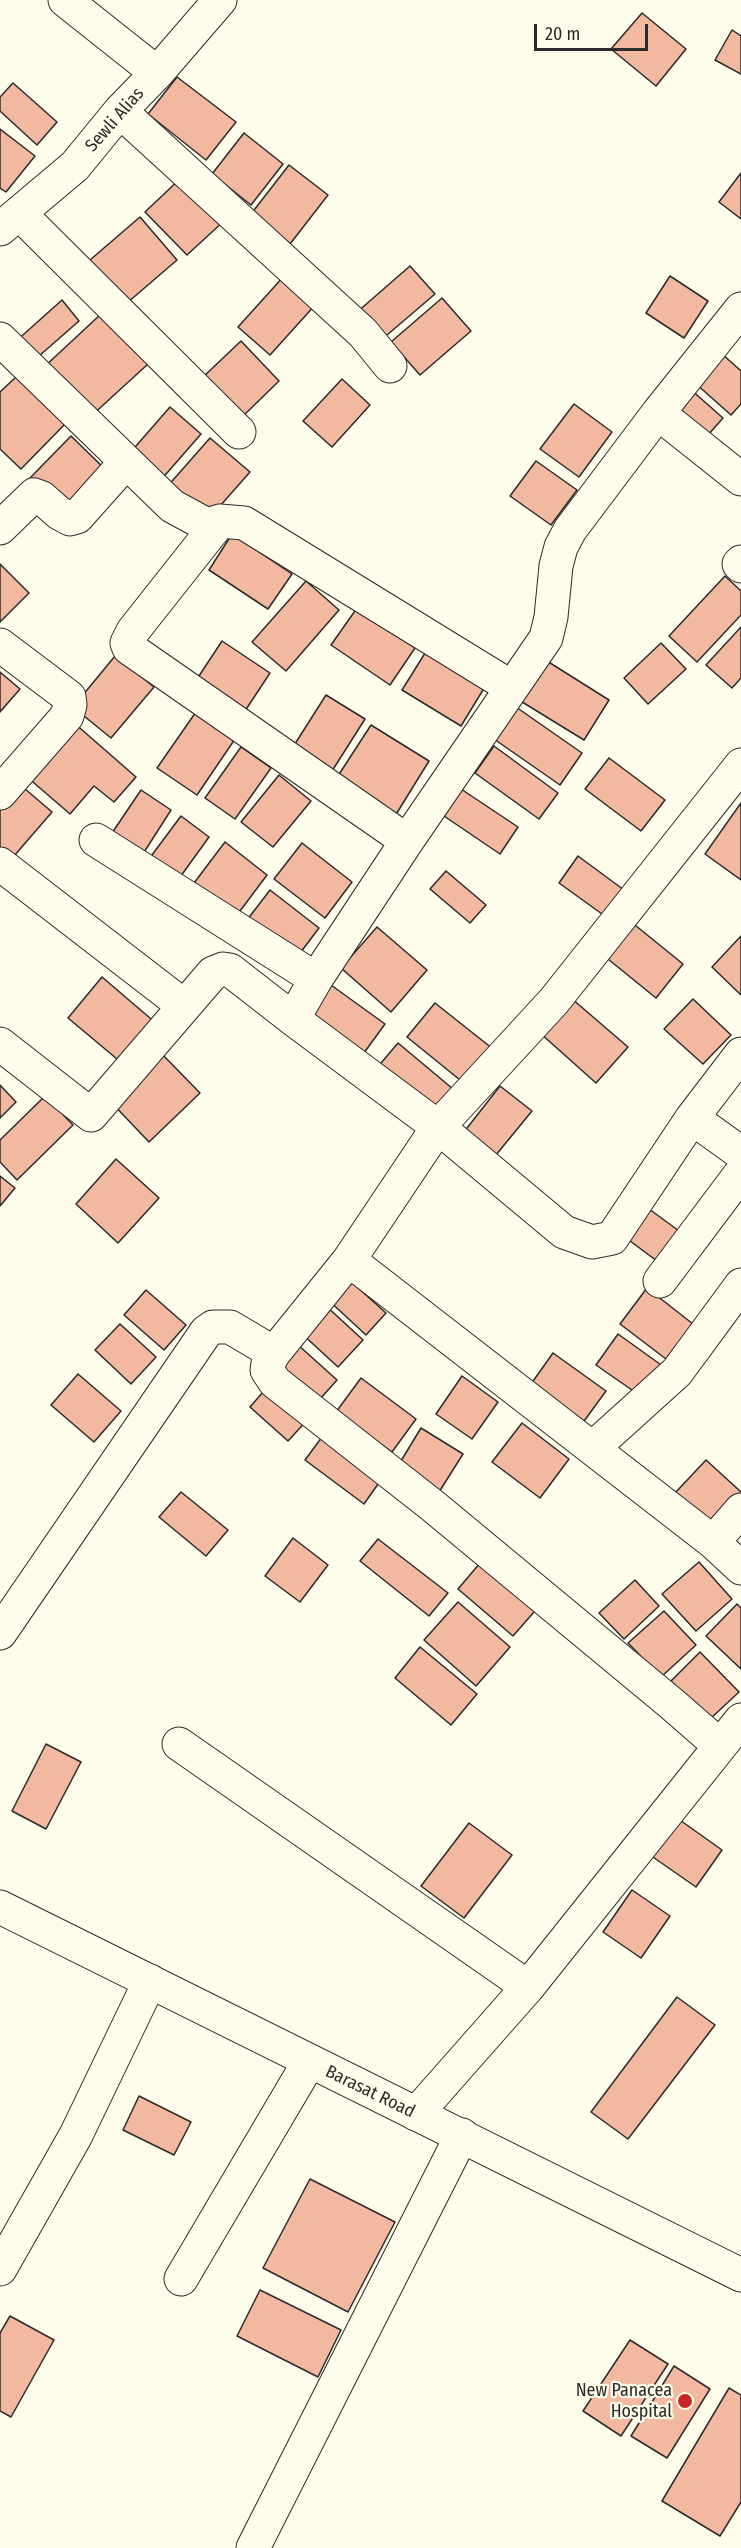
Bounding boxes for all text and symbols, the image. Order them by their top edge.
scale bar [537,12,651,50]
text: 20 m [545,23,580,45]
street label: Sewli Alias [81,83,149,157]
street label: Barasat Road [322,2061,418,2123]
place label: New Panacea Hospital [576,2380,672,2422]
marker: New Panacea Hospital [676,2392,694,2410]

